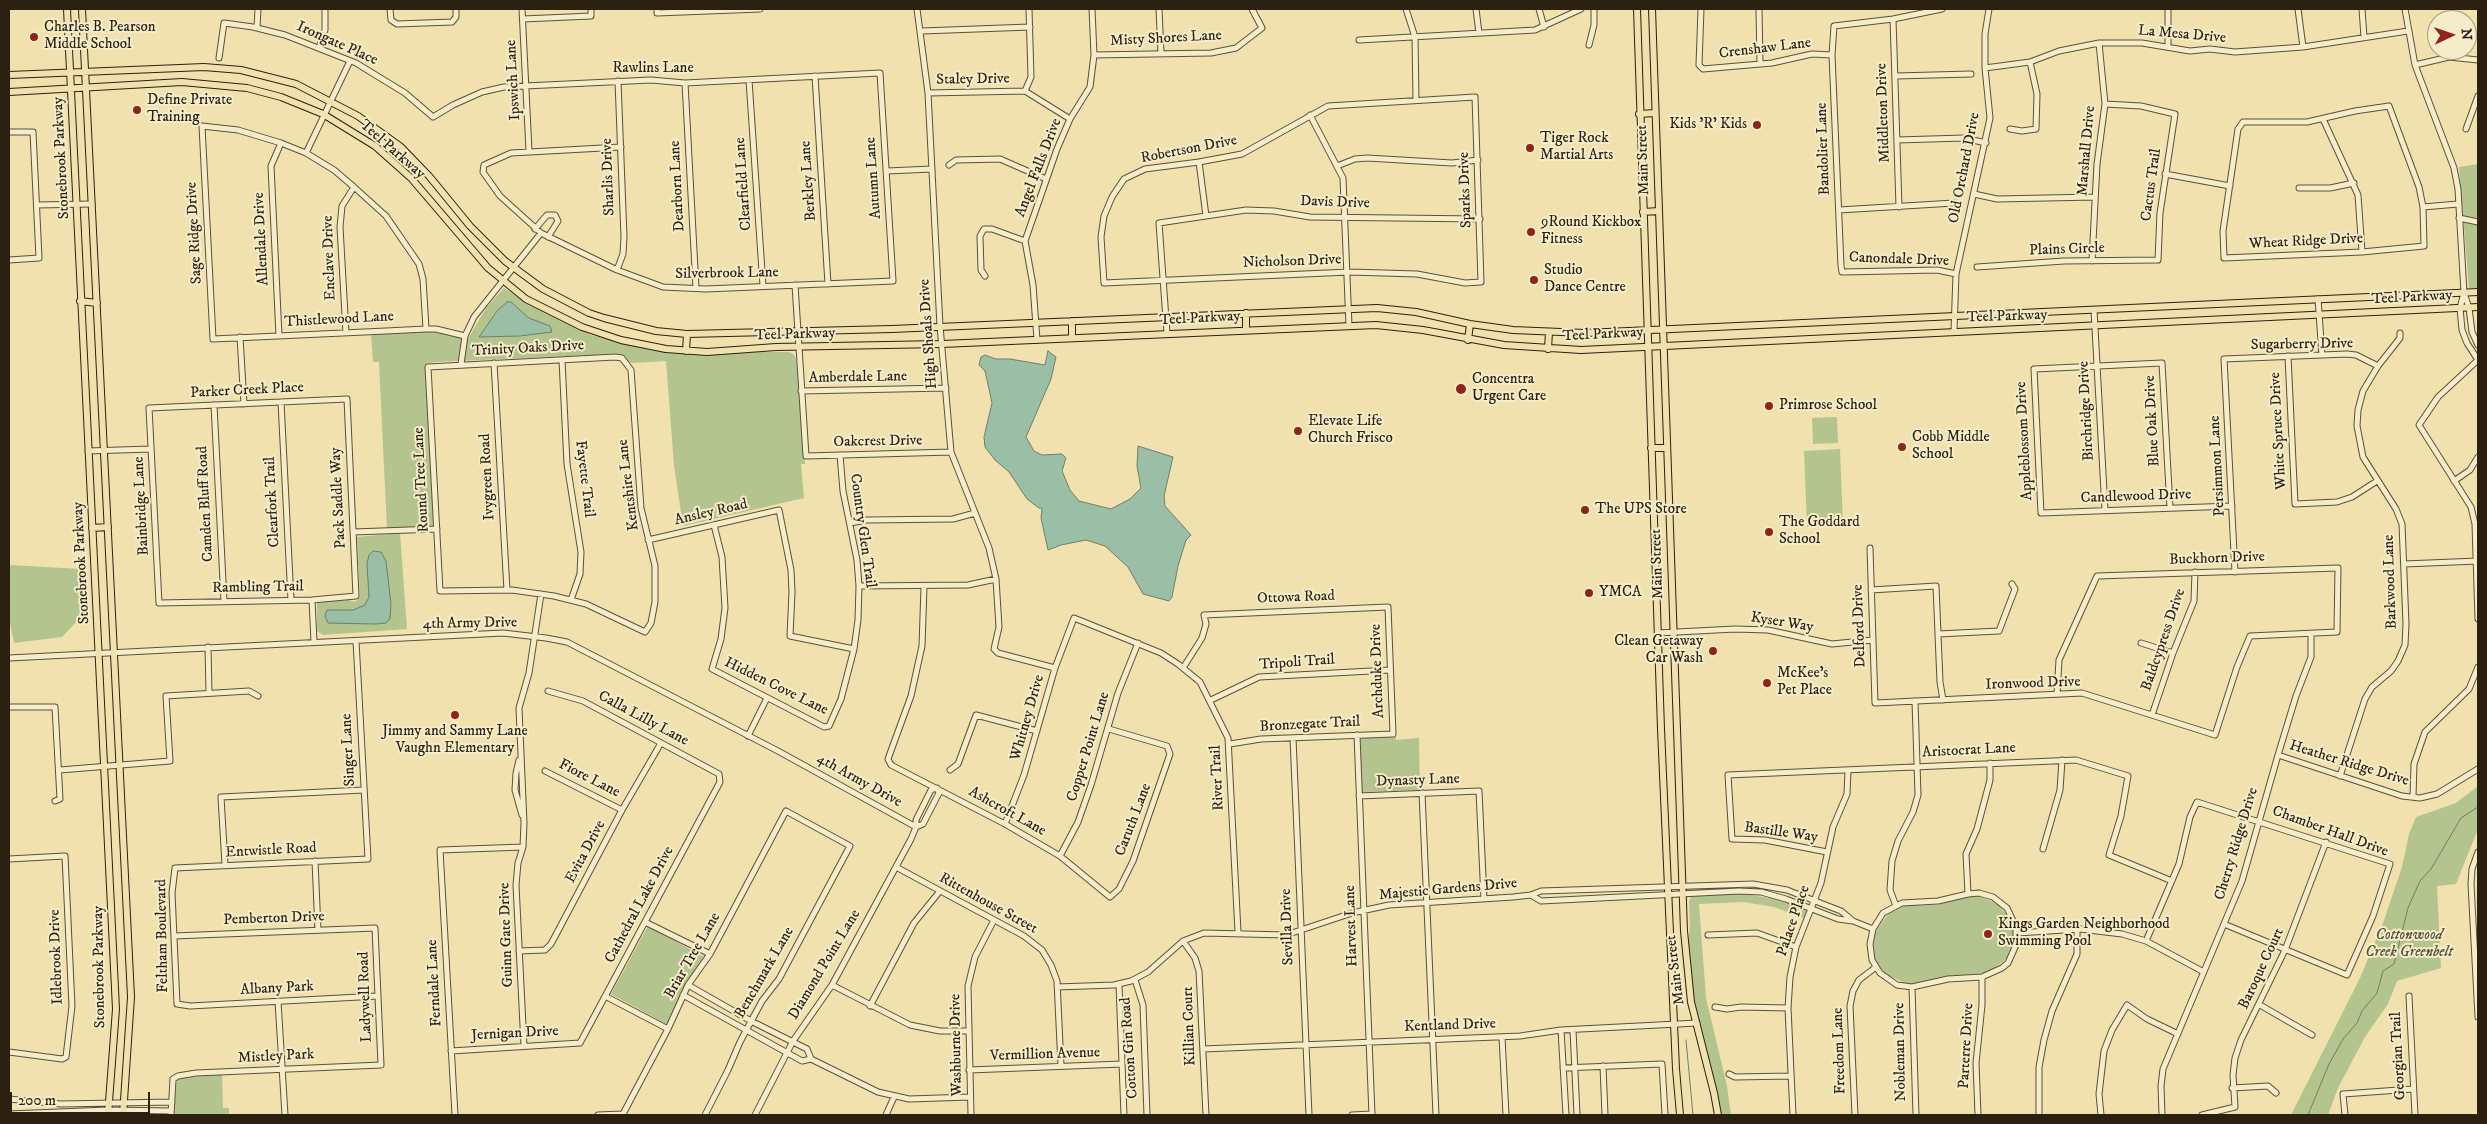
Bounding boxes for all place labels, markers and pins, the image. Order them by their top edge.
place label: Charles B. Pearson Middle School [44,19,156,54]
marker: Charles B. Pearson Middle School [28,31,40,43]
place label: Define Private Training [147,92,232,127]
marker: Define Private Training [131,104,143,116]
place label: Kids 'R' Kids [1669,116,1747,134]
marker: Kids 'R' Kids [1751,119,1763,131]
place label: Tiger Rock Martial Arts [1540,130,1613,165]
marker: Tiger Rock Martial Arts [1524,142,1536,154]
place label: 9Round Kickbox Fitness [1541,214,1641,249]
marker: 9Round Kickbox Fitness [1525,226,1537,238]
place label: Studio Dance Centre [1544,262,1626,297]
marker: Studio Dance Centre [1528,274,1540,286]
place label: Concentra Urgent Care [1472,371,1546,406]
marker: Concentra Urgent Care [1454,382,1468,396]
place label: Primrose School [1779,397,1877,415]
marker: Primrose School [1763,400,1775,412]
place label: Elevate Life Church Frisco [1308,413,1393,448]
marker: Elevate Life Church Frisco [1292,425,1304,437]
place label: Cobb Middle School [1912,429,1990,464]
marker: Cobb Middle School [1896,441,1908,453]
place label: The UPS Store [1595,501,1687,519]
marker: The UPS Store [1579,504,1591,516]
place label: The Goddard School [1779,514,1860,549]
marker: The Goddard School [1763,526,1775,538]
place label: YMCA [1599,584,1642,602]
marker: YMCA [1583,587,1595,599]
place label: Clean Getaway Car Wash [1614,633,1703,668]
marker: Clean Getaway Car Wash [1707,645,1719,657]
place label: McKee's Pet Place [1777,665,1832,700]
marker: McKee's Pet Place [1761,677,1773,689]
marker: Jimmy and Sammy Lane Vaughn Elementary [449,709,461,721]
place label: Jimmy and Sammy Lane Vaughn Elementary [382,723,528,758]
place label: Kings Garden Neighborhood Swimming Pool [1998,916,2170,951]
marker: Kings Garden Neighborhood Swimming Pool [1982,928,1994,940]

